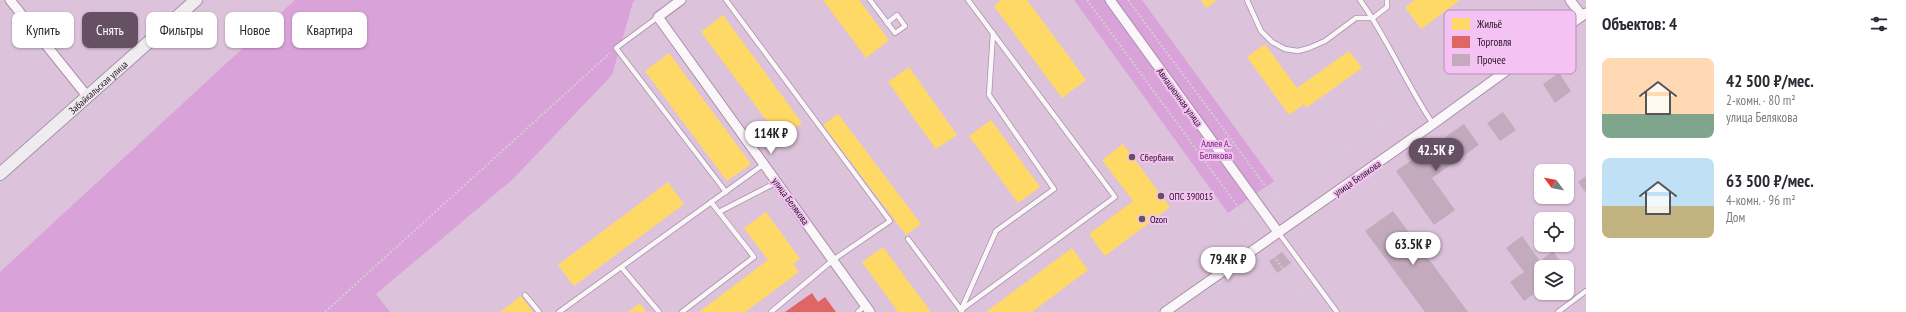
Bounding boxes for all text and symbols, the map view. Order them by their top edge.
legend [1444,10,1576,74]
chip: Купить [12,12,74,48]
chip: Снять [82,12,138,48]
chip: Фильтры [146,12,217,48]
chip: Новое [225,12,284,48]
chip: Квартира [292,12,367,48]
text: Объектов: 4 [1602,13,1677,35]
icon: filters [1868,13,1890,35]
text: Жильё [1476,17,1503,31]
text: Торговля [1477,35,1511,49]
text: Прочее [1477,53,1506,67]
street label: Забайкальская улица [66,58,131,117]
street label: Авиационная улица [1154,65,1205,129]
text: 42 500 ₽/мес. [1726,70,1814,92]
icon: home [1634,74,1682,122]
text: 2-комн. · 80 m² [1726,92,1796,109]
text: улица Белякова [1726,109,1798,126]
pin: 114K ₽ [738,121,804,155]
text: 114K ₽ [754,125,788,142]
park label: Аллея А. Белякова [1200,137,1232,162]
pin: 42.5K ₽ [1399,138,1473,172]
text: 42.5K ₽ [1418,142,1454,159]
place label: Сбербанк [1140,151,1174,164]
marker: Сбербанк [1127,152,1137,162]
street label: улица Белякова [1331,157,1384,200]
north arrow [1534,164,1574,204]
map controls [1534,164,1574,300]
text: 63 500 ₽/мес. [1726,170,1814,192]
icon: home [1634,174,1682,222]
street label: улица Белякова [769,175,812,227]
place label: ОПС 390015 [1169,190,1213,203]
marker: ОПС 390015 [1156,191,1166,201]
text: 4-комн. · 96 m² [1726,192,1796,209]
text: Дом [1726,209,1745,226]
button: locate [1534,212,1574,252]
place label: Ozon [1150,213,1168,226]
marker: Ozon [1137,214,1147,224]
pin: 63.5K ₽ [1376,232,1450,266]
text: 63.5K ₽ [1395,236,1431,253]
pin: 79.4K ₽ [1191,247,1265,281]
text: 79.4K ₽ [1210,251,1246,268]
button: layers [1534,260,1574,300]

